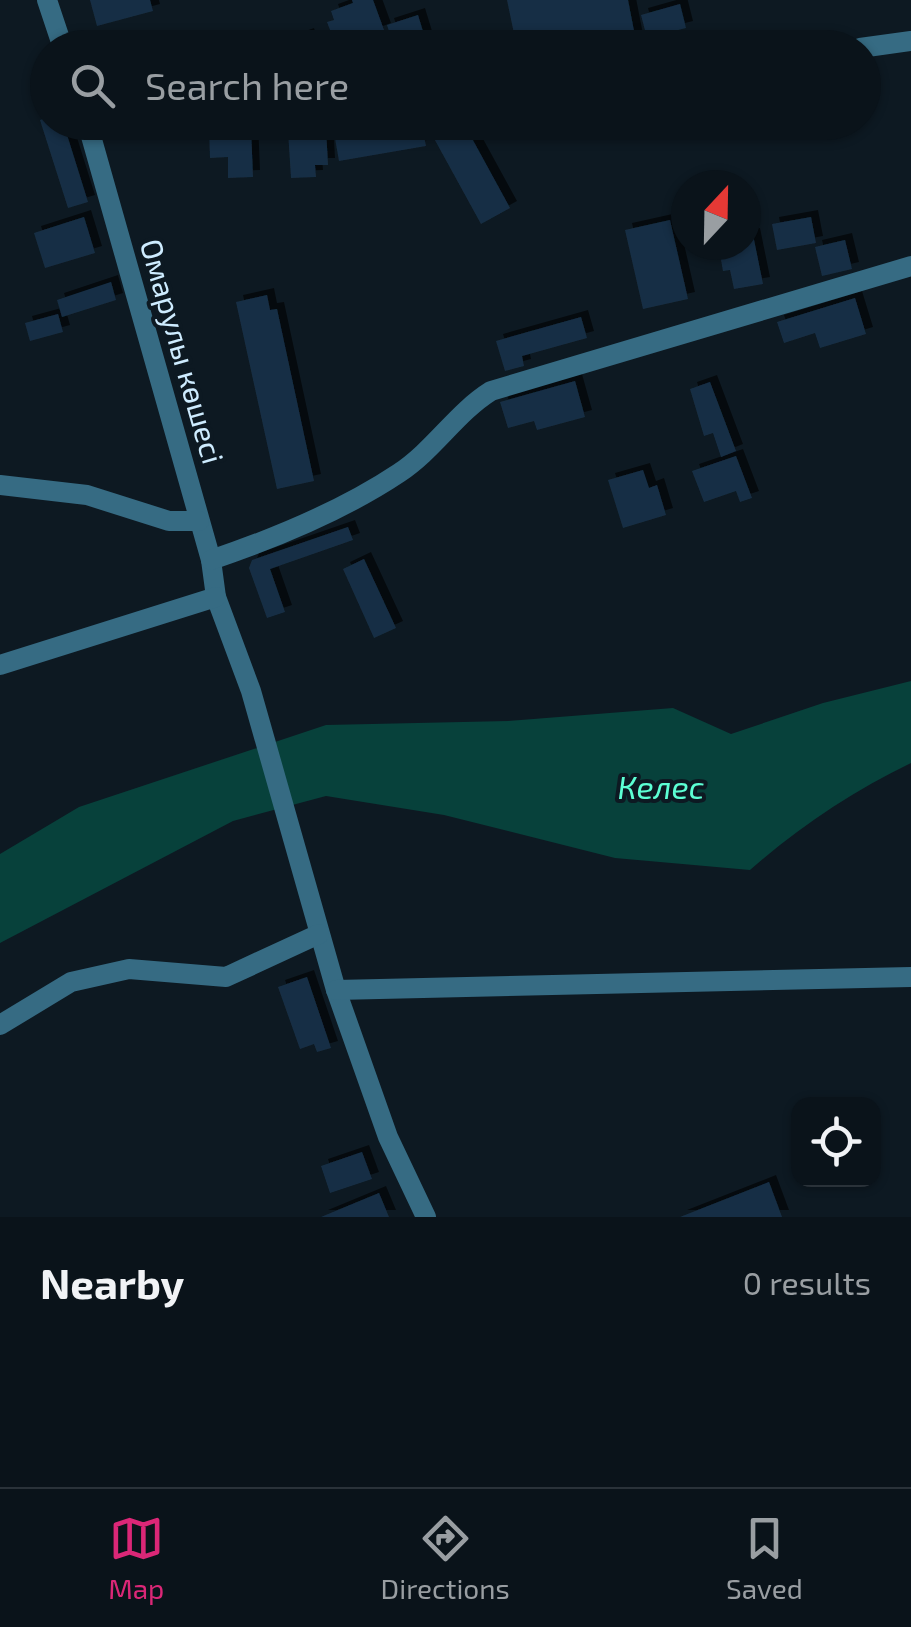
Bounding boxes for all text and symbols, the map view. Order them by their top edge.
search box [30,30,881,140]
icon: search [65,58,120,113]
text: Search here [145,62,349,108]
north arrow [671,170,761,260]
street label: Омарулы көшесі [133,234,232,468]
water label: Келес [618,767,704,805]
map controls [791,1097,881,1187]
button: locate [791,1097,881,1187]
text: Nearby [40,1257,184,1307]
text: 0 results [743,1263,871,1301]
tab: Map [108,1511,164,1605]
tab: Directions [381,1511,510,1605]
tab: Saved [726,1511,803,1605]

